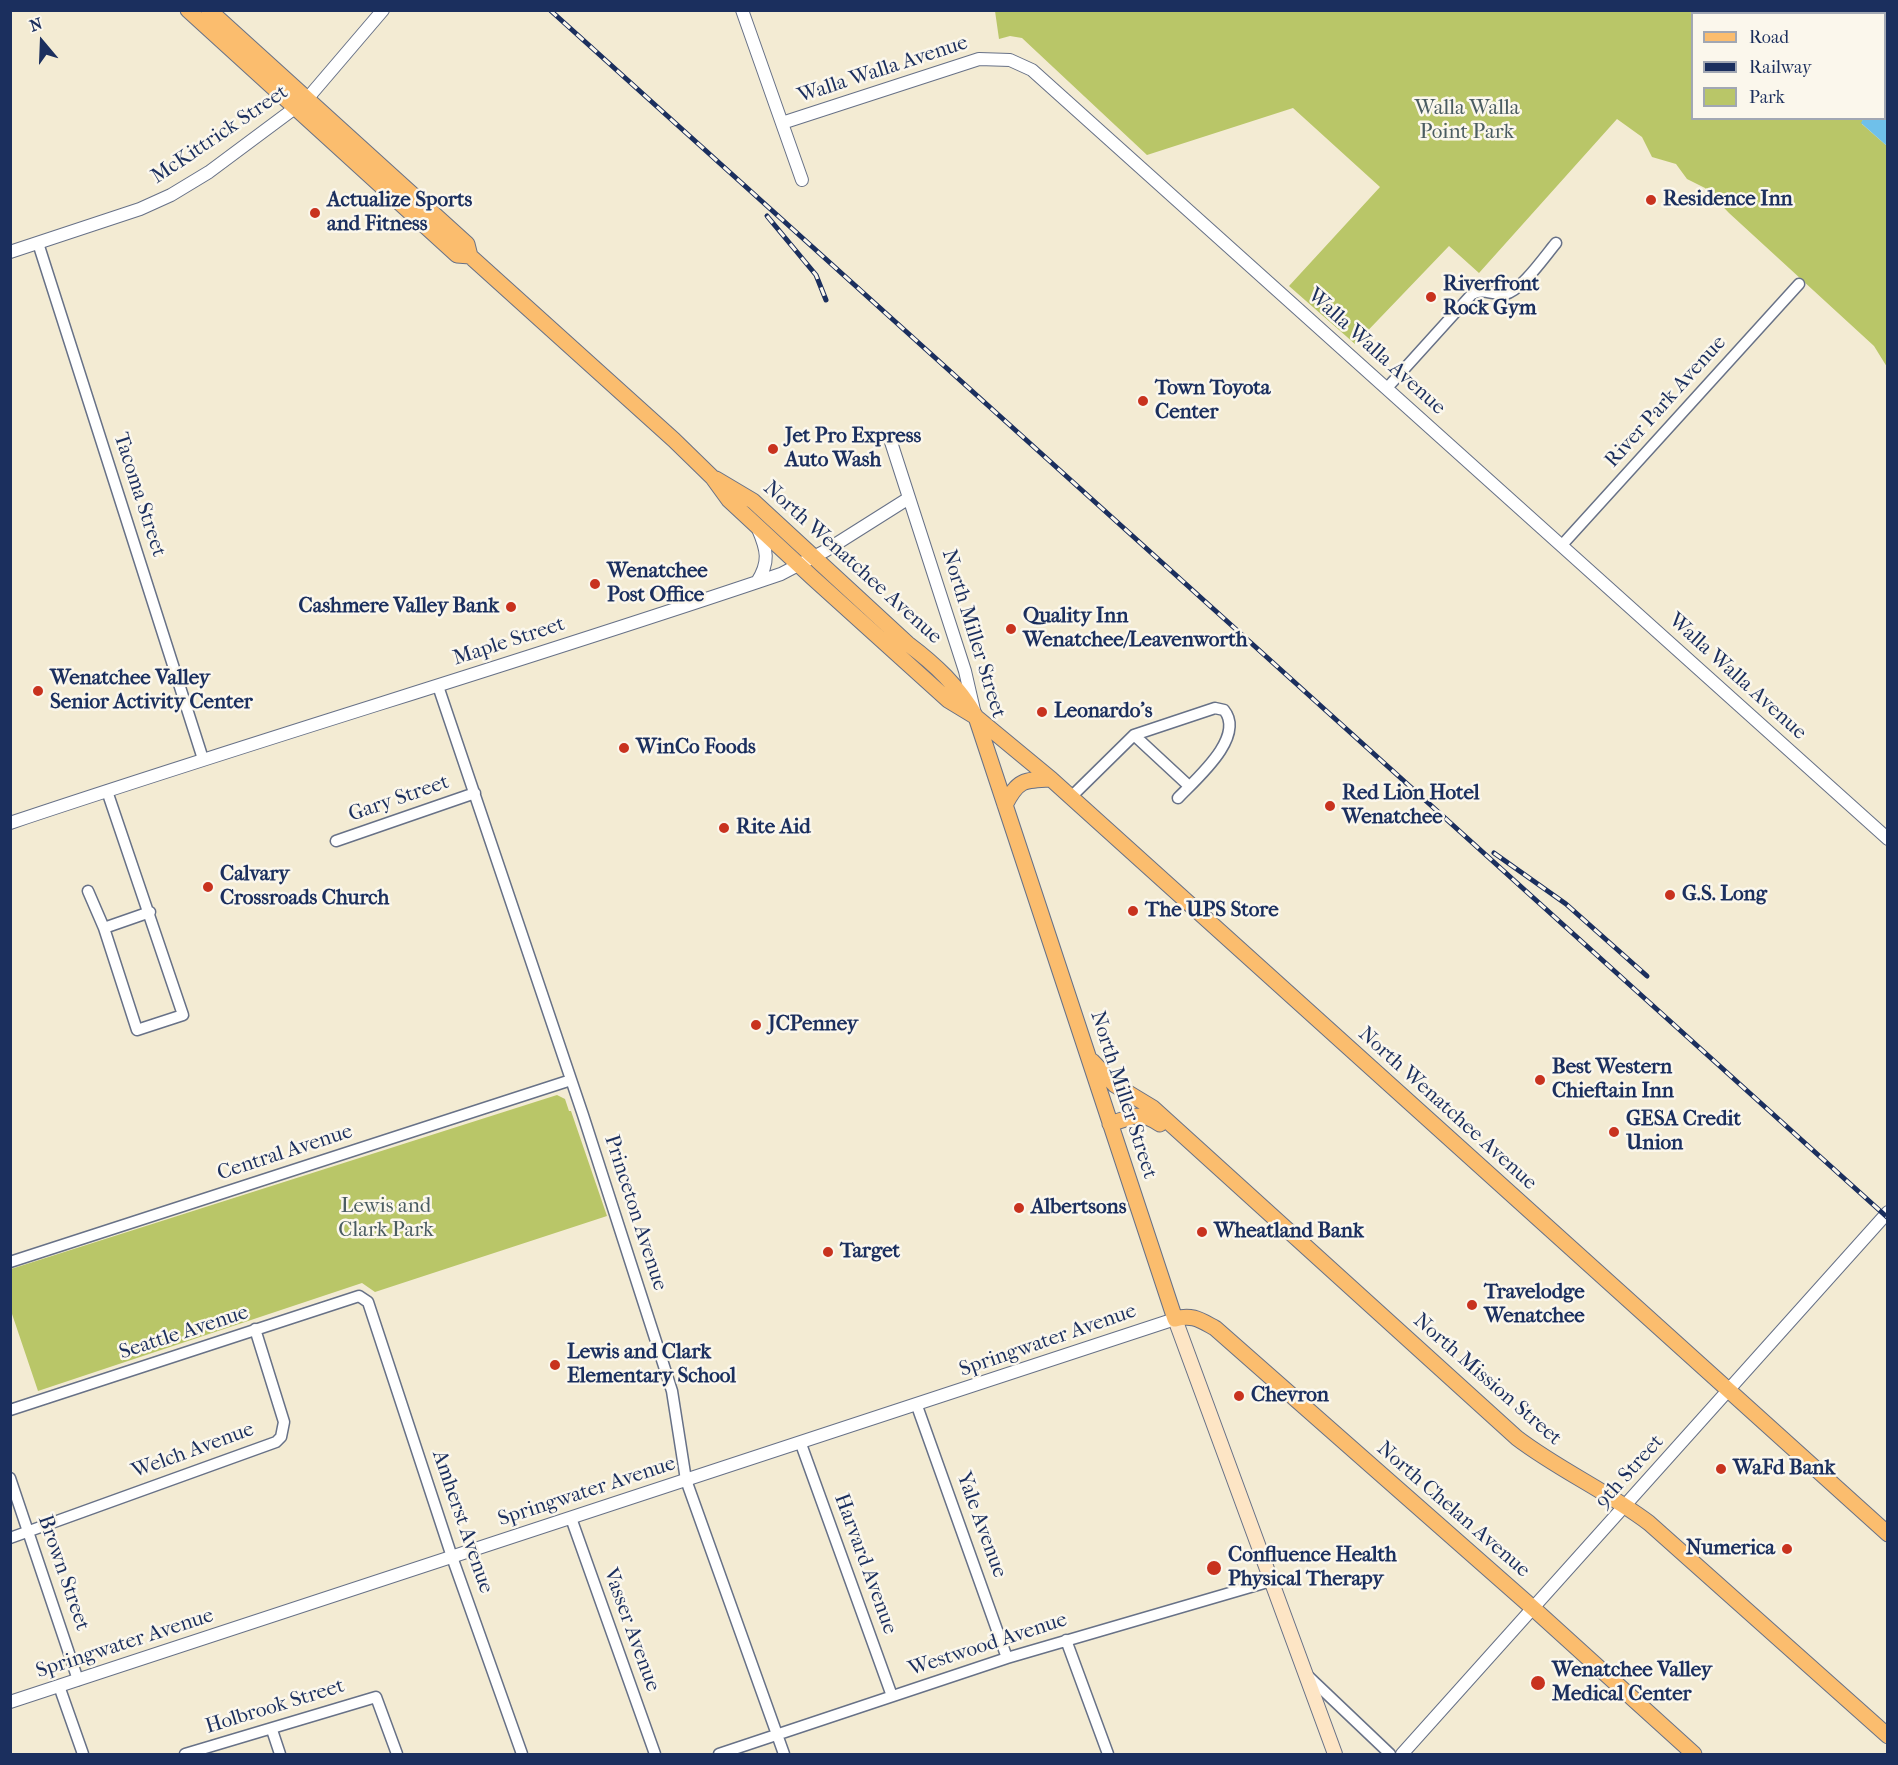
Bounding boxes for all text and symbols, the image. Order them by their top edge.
north arrow [12,12,72,72]
legend [1691,12,1886,120]
text: N [27,14,45,35]
text: Road [1749,27,1789,48]
street label: Walla Walla Avenue [795,31,971,109]
text: Railway [1749,57,1812,78]
street label: McKittrick Street [147,80,293,190]
text: Park [1749,87,1785,108]
park label: Walla Walla Point Park [1415,96,1519,146]
place label: Residence Inn [1663,187,1793,213]
place label: Actualize Sports and Fitness [327,188,472,238]
marker: Residence Inn [1644,193,1658,207]
marker: Actualize Sports and Fitness [308,206,322,220]
place label: Riverfront Rock Gym [1443,272,1539,322]
street label: Walla Walla Avenue [1302,283,1450,421]
marker: Riverfront Rock Gym [1424,290,1438,304]
street label: River Park Avenue [1600,331,1732,473]
place label: Town Toyota Center [1155,376,1270,426]
marker: Town Toyota Center [1136,394,1150,408]
place label: Jet Pro Express Auto Wash [785,424,921,474]
street label: Tacoma Street [107,430,171,560]
marker: Jet Pro Express Auto Wash [766,442,780,456]
street label: North Wenatchee Avenue [757,476,947,650]
street label: North Miller Street [935,547,1011,721]
place label: Wenatchee Post Office [607,559,708,609]
marker: Wenatchee Post Office [588,577,602,591]
place label: Cashmere Valley Bank [299,594,499,620]
marker: Cashmere Valley Bank [504,600,518,614]
place label: Quality Inn Wenatchee/Leavenworth [1023,604,1248,654]
street label: Walla Walla Avenue [1663,608,1811,746]
street label: Maple Street [450,612,568,672]
marker: Quality Inn Wenatchee/Leavenworth [1004,622,1018,636]
place label: Wenatchee Valley Senior Activity Center [50,666,253,716]
marker: Wenatchee Valley Senior Activity Center [31,684,45,698]
place label: Leonardo's [1054,699,1152,725]
marker: Leonardo's [1035,705,1049,719]
place label: WinCo Foods [636,735,756,761]
marker: WinCo Foods [617,741,631,755]
street label: Gary Street [345,770,453,828]
place label: Red Lion Hotel Wenatchee [1342,781,1480,831]
marker: Red Lion Hotel Wenatchee [1323,799,1337,813]
place label: Rite Aid [736,815,811,841]
marker: Rite Aid [717,821,731,835]
place label: Calvary Crossroads Church [220,862,389,912]
marker: Calvary Crossroads Church [201,880,215,894]
place label: G.S. Long [1682,882,1767,908]
marker: G.S. Long [1663,888,1677,902]
place label: The UPS Store [1145,898,1279,924]
marker: The UPS Store [1126,904,1140,918]
street label: North Miller Street [1084,1008,1162,1182]
place label: JCPenney [768,1012,858,1038]
marker: JCPenney [749,1018,763,1032]
street label: North Wenatchee Avenue [1352,1022,1542,1196]
place label: Best Western Chieftain Inn [1552,1055,1674,1105]
marker: Best Western Chieftain Inn [1533,1073,1547,1087]
place label: GESA Credit Union [1626,1107,1741,1157]
street label: Central Avenue [214,1119,356,1187]
marker: GESA Credit Union [1607,1125,1621,1139]
street label: Princeton Avenue [598,1132,672,1294]
park label: Lewis and Clark Park [338,1194,434,1244]
place label: Albertsons [1031,1195,1126,1221]
marker: Albertsons [1012,1201,1026,1215]
place label: Wheatland Bank [1214,1219,1364,1245]
marker: Wheatland Bank [1195,1225,1209,1239]
place label: Target [840,1239,900,1265]
marker: Target [821,1245,835,1259]
place label: Travelodge Wenatchee [1484,1280,1585,1330]
marker: Travelodge Wenatchee [1465,1298,1479,1312]
street label: Springwater Avenue [956,1299,1140,1383]
street label: Seattle Avenue [116,1300,252,1366]
street label: North Mission Street [1408,1309,1566,1451]
place label: Lewis and Clark Elementary School [567,1340,736,1390]
marker: Lewis and Clark Elementary School [548,1358,562,1372]
place label: Chevron [1251,1383,1329,1409]
marker: Chevron [1232,1389,1246,1403]
street label: Welch Avenue [128,1417,258,1485]
street label: 9th Street [1590,1430,1670,1514]
street label: North Chelan Avenue [1371,1437,1535,1583]
street label: Amherst Avenue [426,1447,498,1597]
street label: Springwater Avenue [495,1451,679,1533]
place label: WaFd Bank [1733,1456,1835,1482]
marker: WaFd Bank [1714,1462,1728,1476]
street label: Yale Avenue [950,1469,1012,1581]
street label: Harvard Avenue [828,1490,902,1638]
street label: Brown Street [31,1512,95,1634]
place label: Numerica [1686,1536,1775,1562]
marker: Numerica [1780,1542,1794,1556]
place label: Confluence Health Physical Therapy [1228,1543,1397,1593]
marker: Confluence Health Physical Therapy [1205,1559,1223,1577]
street label: Vasser Avenue [597,1565,665,1695]
street label: Springwater Avenue [33,1603,217,1685]
street label: Westwood Avenue [906,1608,1070,1682]
place label: Wenatchee Valley Medical Center [1552,1658,1712,1708]
street label: Holbrook Street [202,1674,348,1740]
marker: Wenatchee Valley Medical Center [1529,1674,1547,1692]

